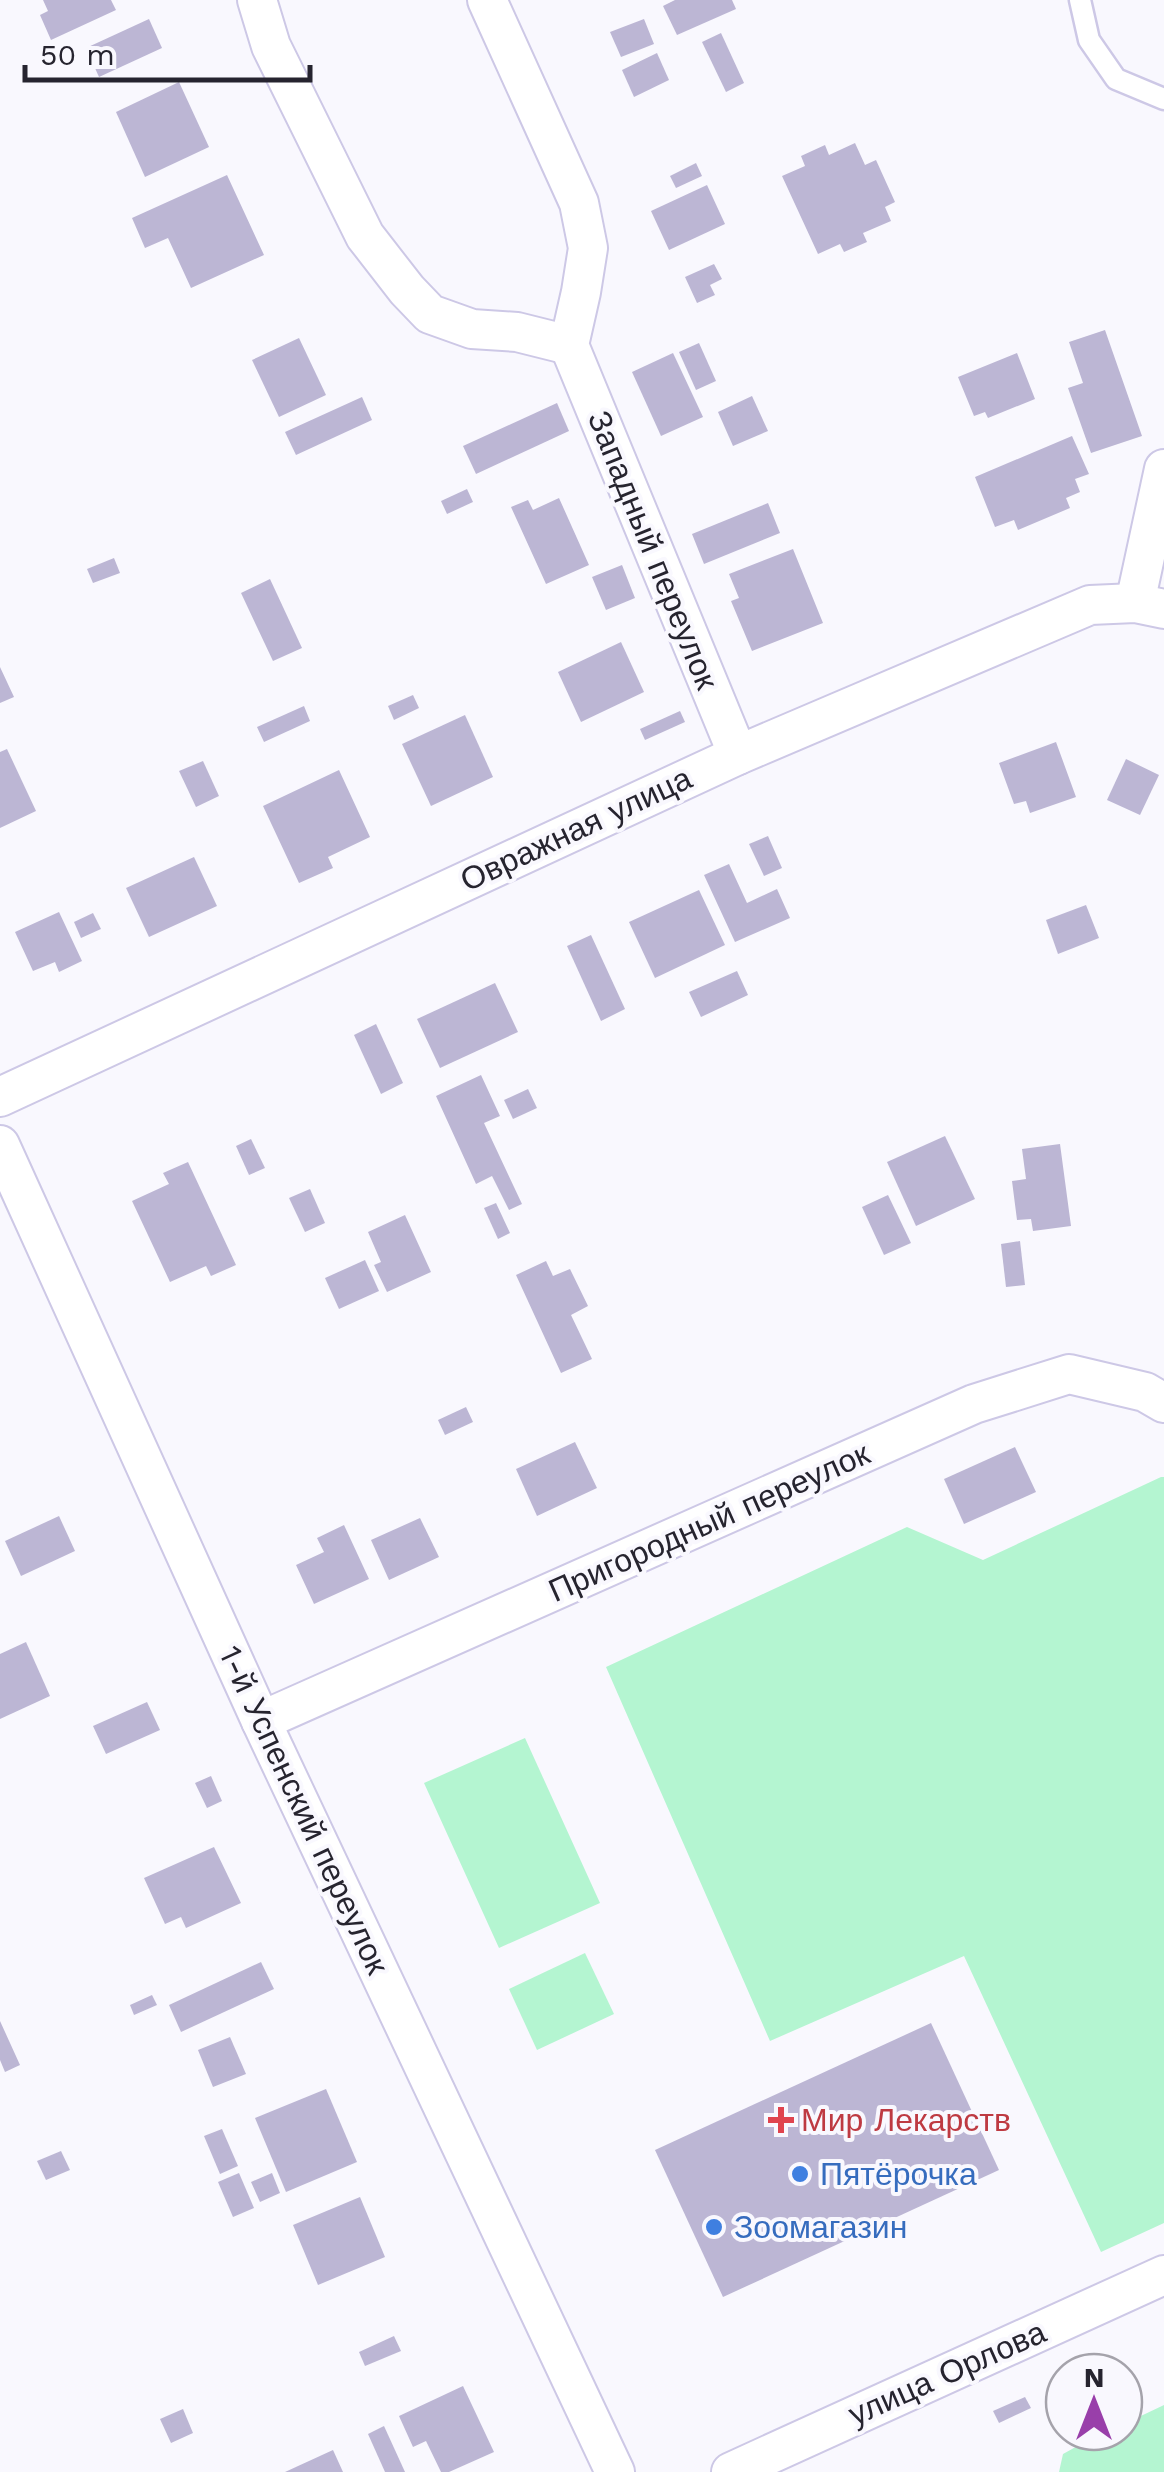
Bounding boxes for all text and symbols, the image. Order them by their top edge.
scale bar [25,20,310,82]
text: 50 m [40,37,115,72]
street label: Западный переулок [580,405,727,696]
street label: Овражная улица [454,759,698,899]
street label: Пригородный переулок [543,1434,876,1610]
street label: 1-й Успенский переулок [211,1640,397,1981]
place label: Мир Лекарств [801,2101,1011,2139]
marker: Мир Лекарств [770,2109,792,2131]
place label: Пятёрочка [820,2155,977,2193]
marker: Пятёрочка [789,2163,811,2185]
place label: Зоомагазин [734,2208,907,2246]
marker: Зоомагазин [703,2216,725,2238]
street label: улица Орлова [843,2313,1052,2433]
north arrow [1044,2352,1144,2452]
text: N [1084,2361,1104,2394]

